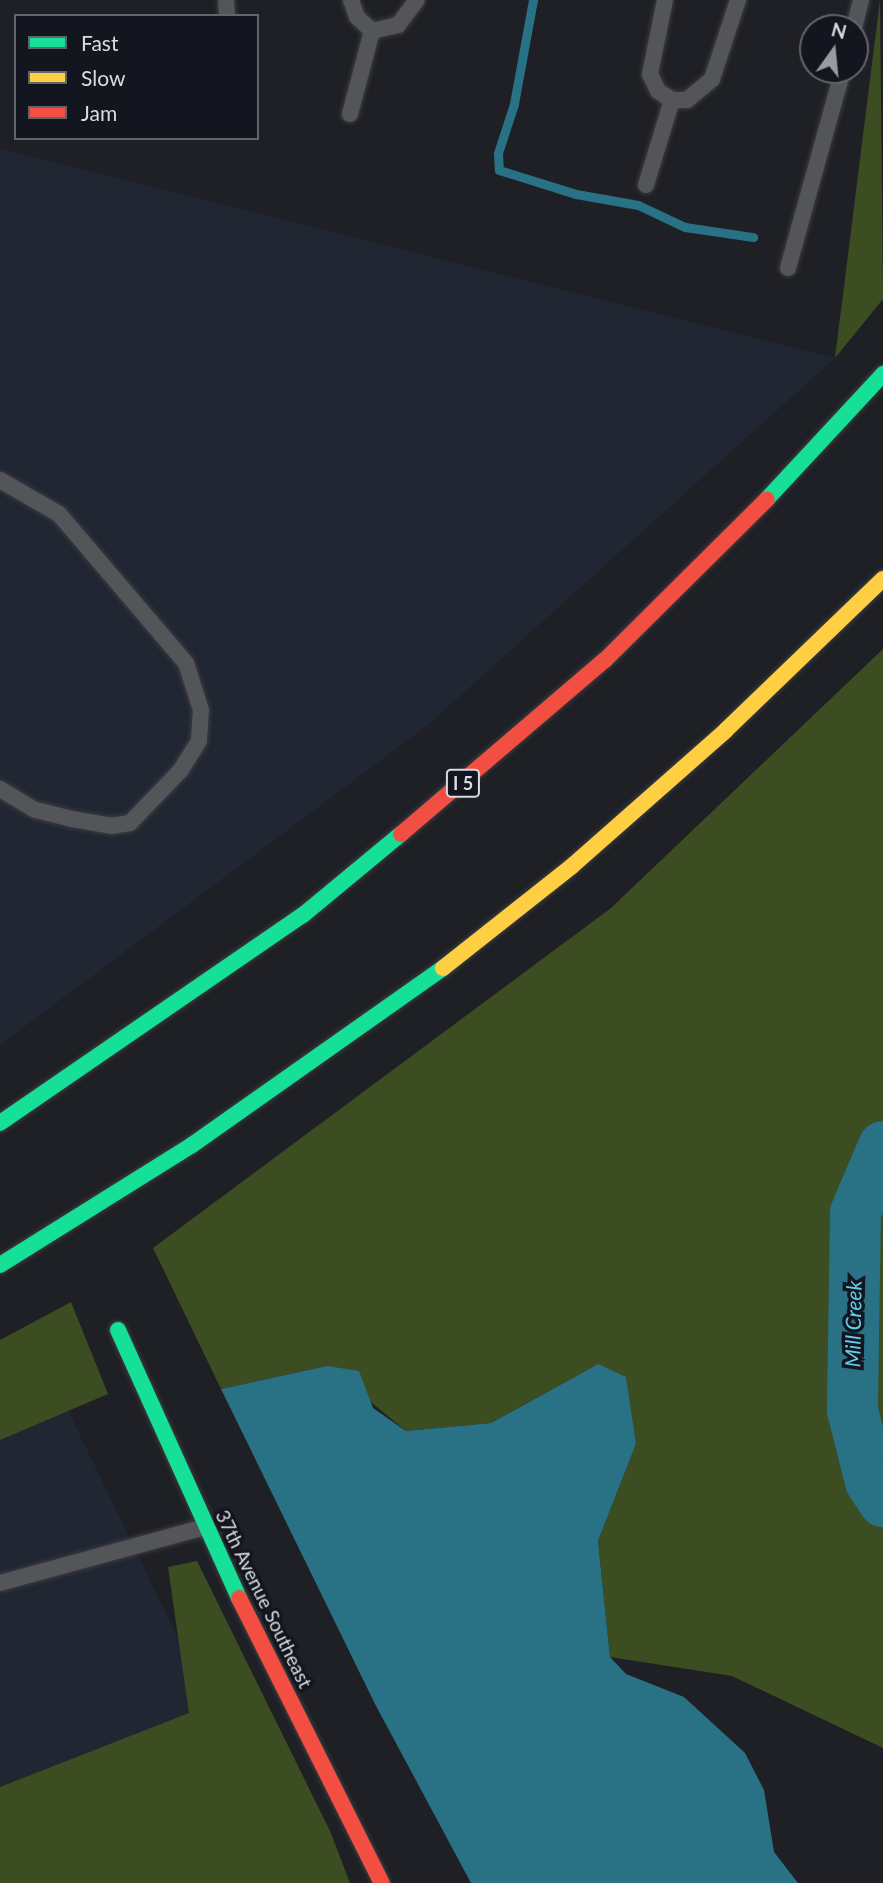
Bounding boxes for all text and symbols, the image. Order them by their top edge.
legend [14,14,259,140]
north arrow [799,14,869,84]
text: N [829,17,849,43]
text: Fast [81,30,118,55]
text: Slow [81,65,125,90]
text: Jam [81,100,117,125]
road number: I 5 [446,768,480,798]
water label: Mill Creek [840,1280,866,1368]
street label: 37th Avenue Southeast [211,1506,317,1692]

